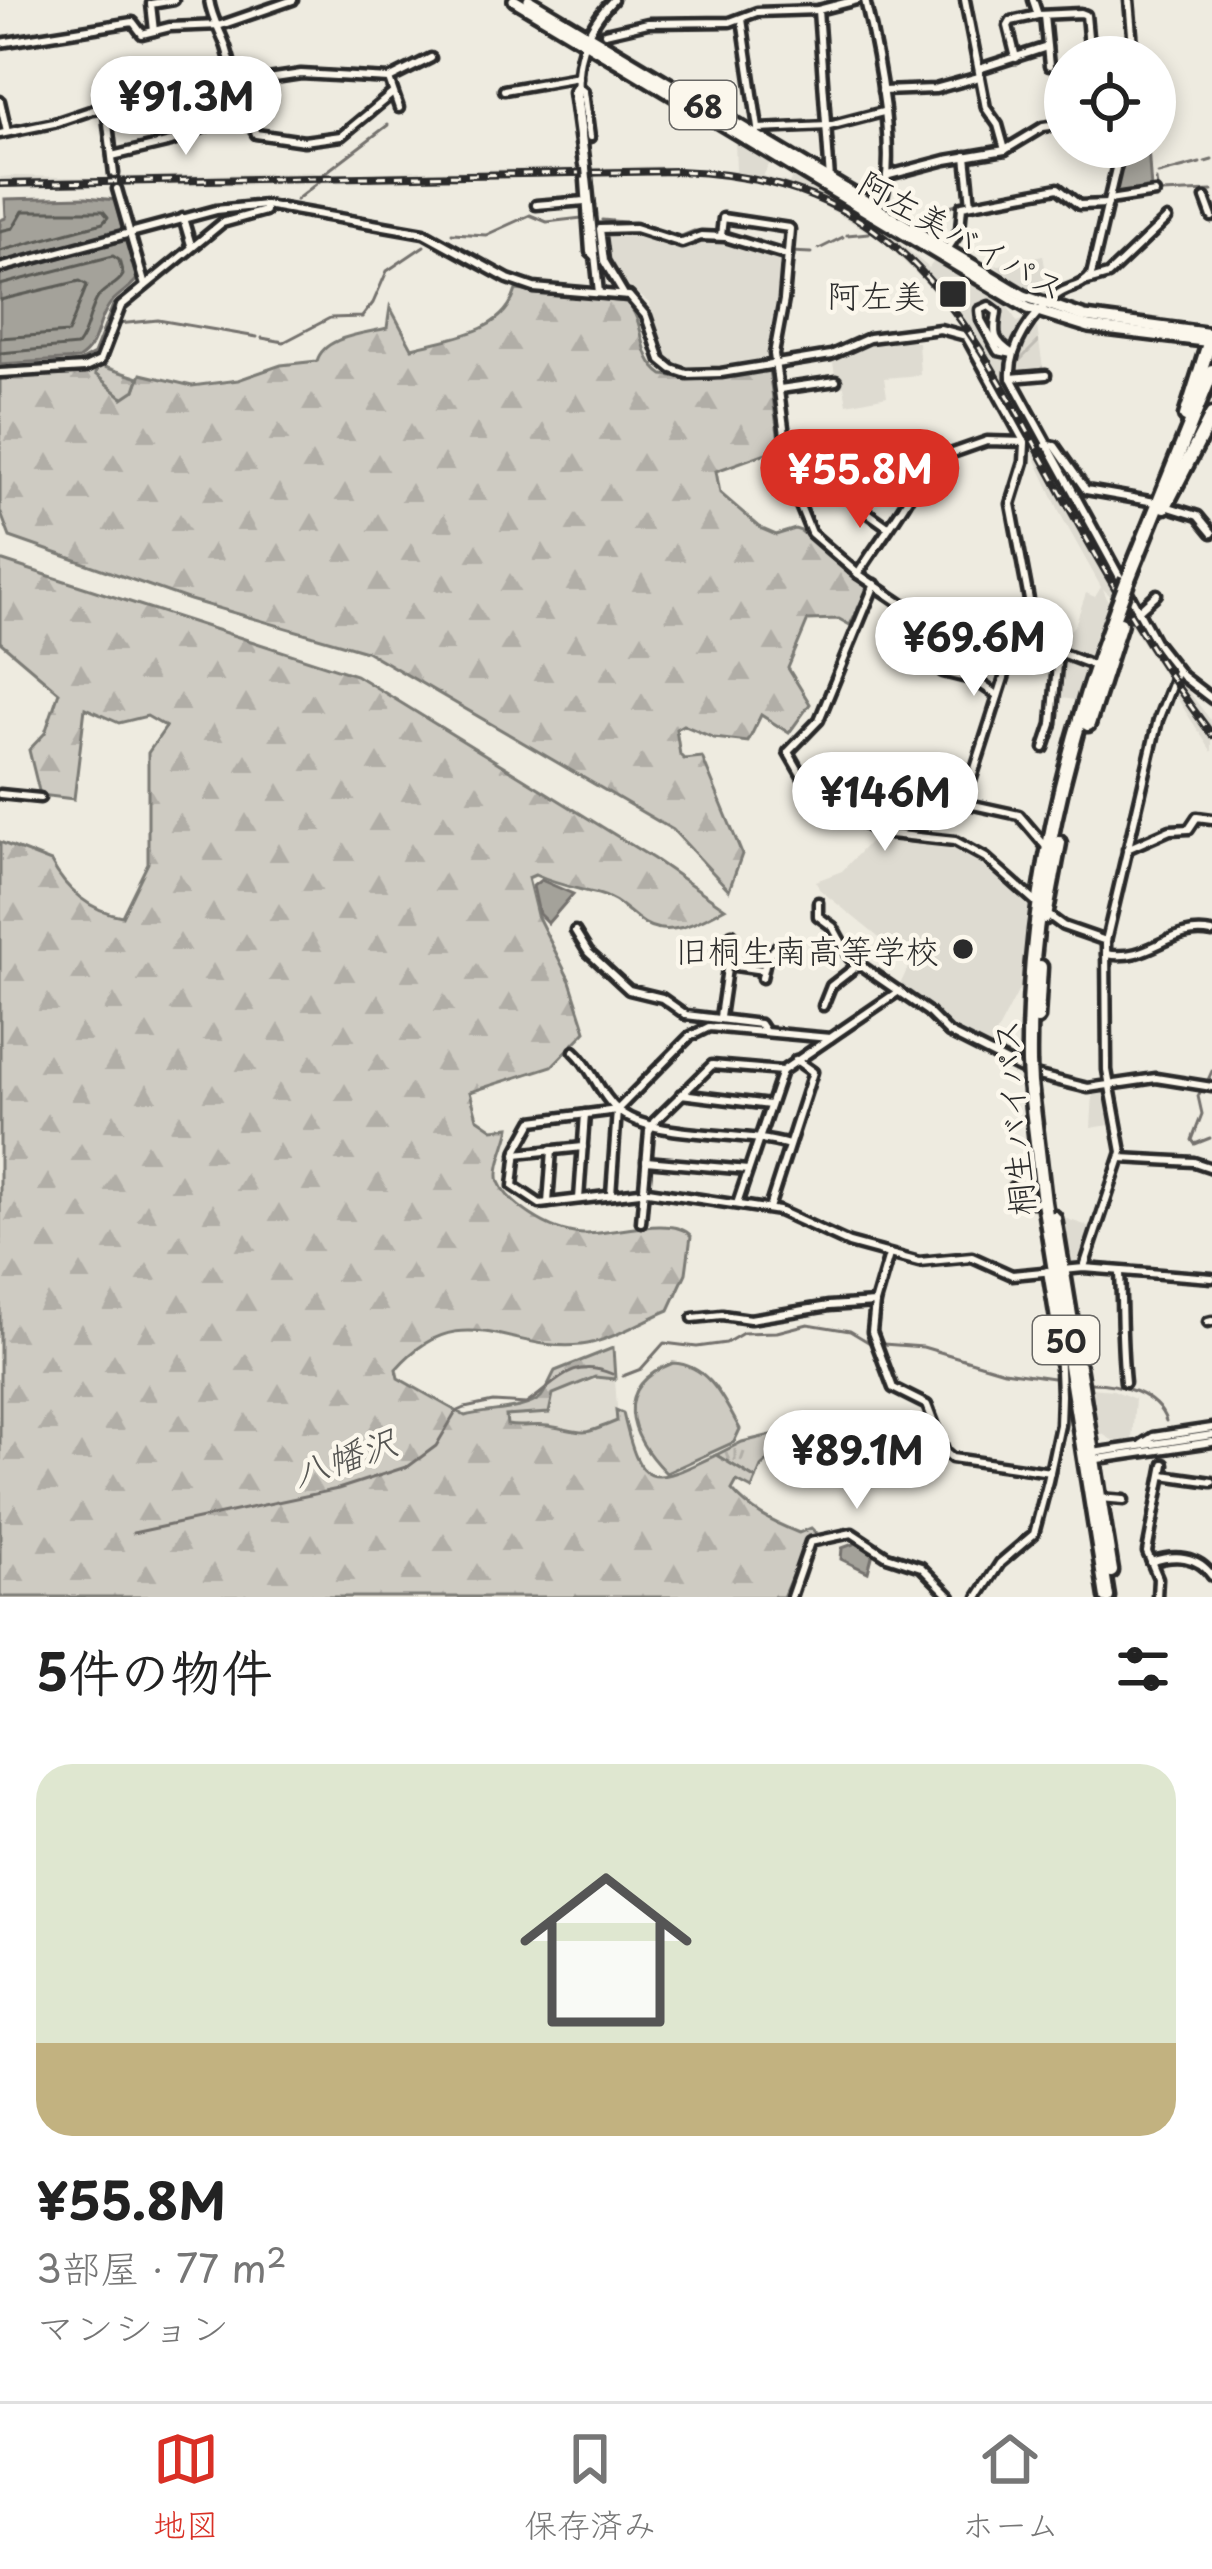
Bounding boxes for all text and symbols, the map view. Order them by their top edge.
map controls [1044,36,1176,168]
button: locate [1044,36,1176,168]
pin: ¥91.3M [88,56,284,158]
text: ¥91.3M [118,65,254,124]
road number: 68 [670,81,736,129]
street label: 阿左美バイパス [852,161,1074,307]
place label: 阿左美 [827,274,926,314]
marker: 阿左美 [937,278,969,310]
pin: ¥55.8M [762,429,958,531]
text: ¥55.8M [787,438,933,497]
pin: ¥69.6M [876,597,1072,699]
text: ¥69.6M [902,606,1046,665]
pin: ¥146M [801,752,969,854]
text: ¥146M [819,761,951,820]
place label: 旧桐生南高等学校 [675,924,939,974]
marker: 旧桐生南高等学校 [950,936,976,962]
street label: 桐生バイパス [978,1018,1046,1218]
road number: 50 [1033,1316,1099,1364]
pin: ¥89.1M [759,1410,955,1512]
water label: 八幡沢 [284,1413,405,1499]
text: ¥89.1M [790,1419,924,1478]
text: 5件の物件 [36,1631,273,1708]
icon: filters [1110,1636,1176,1702]
icon: home [498,1842,714,2058]
text: ¥55.8M [36,2160,226,2237]
text: 3部屋 · 77 m² [36,2237,287,2296]
text: マンション [36,2296,229,2355]
tab: 地図 [153,2426,219,2548]
tab: 保存済み [524,2426,656,2548]
tab: ホーム [962,2426,1059,2548]

